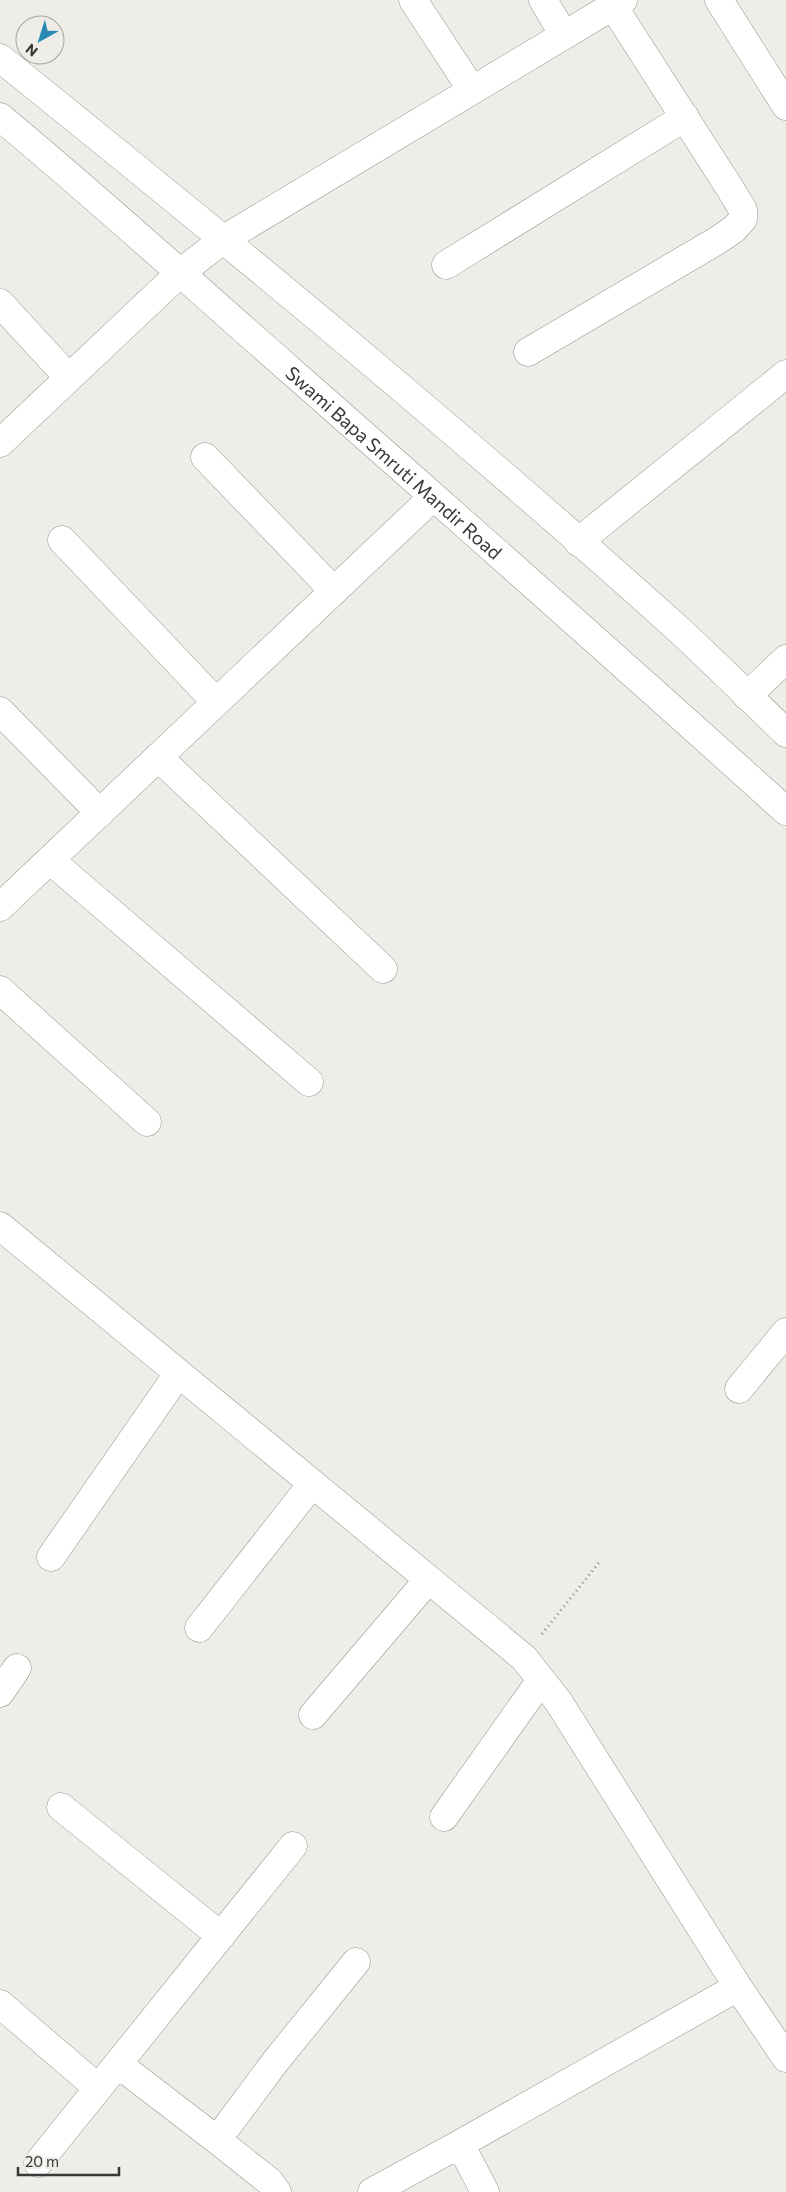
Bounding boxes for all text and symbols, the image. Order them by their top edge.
north arrow [15,15,65,65]
text: N [22,41,41,60]
street label: Swami Bapa Smruti Mandir Road [282,361,507,563]
scale bar [18,2144,119,2176]
text: 20 m [25,2152,59,2170]

